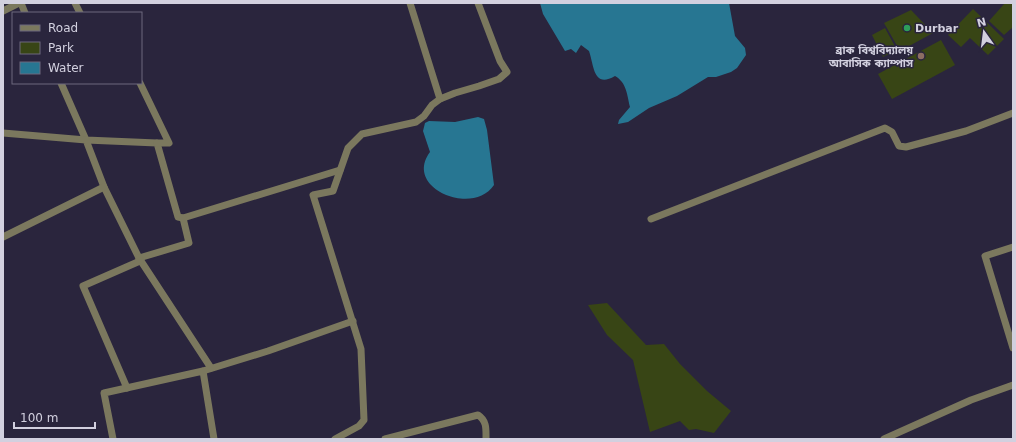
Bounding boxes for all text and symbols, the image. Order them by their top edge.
legend [12,12,142,84]
north arrow [964,12,1004,52]
text: N [976,15,988,30]
text: Road [48,21,78,35]
place label: Durbar [915,22,959,35]
marker: Durbar [902,23,912,33]
text: Park [48,41,74,55]
place label: ব্রাক বিশ্ববিদ্যালয় আবাসিক ক্যাম্পাস [828,44,914,70]
marker: ব্রাক বিশ্ববিদ্যালয় আবাসিক ক্যাম্পাস [916,51,926,61]
text: Water [48,61,84,75]
scale bar [14,404,95,430]
text: 100 m [20,411,58,425]

